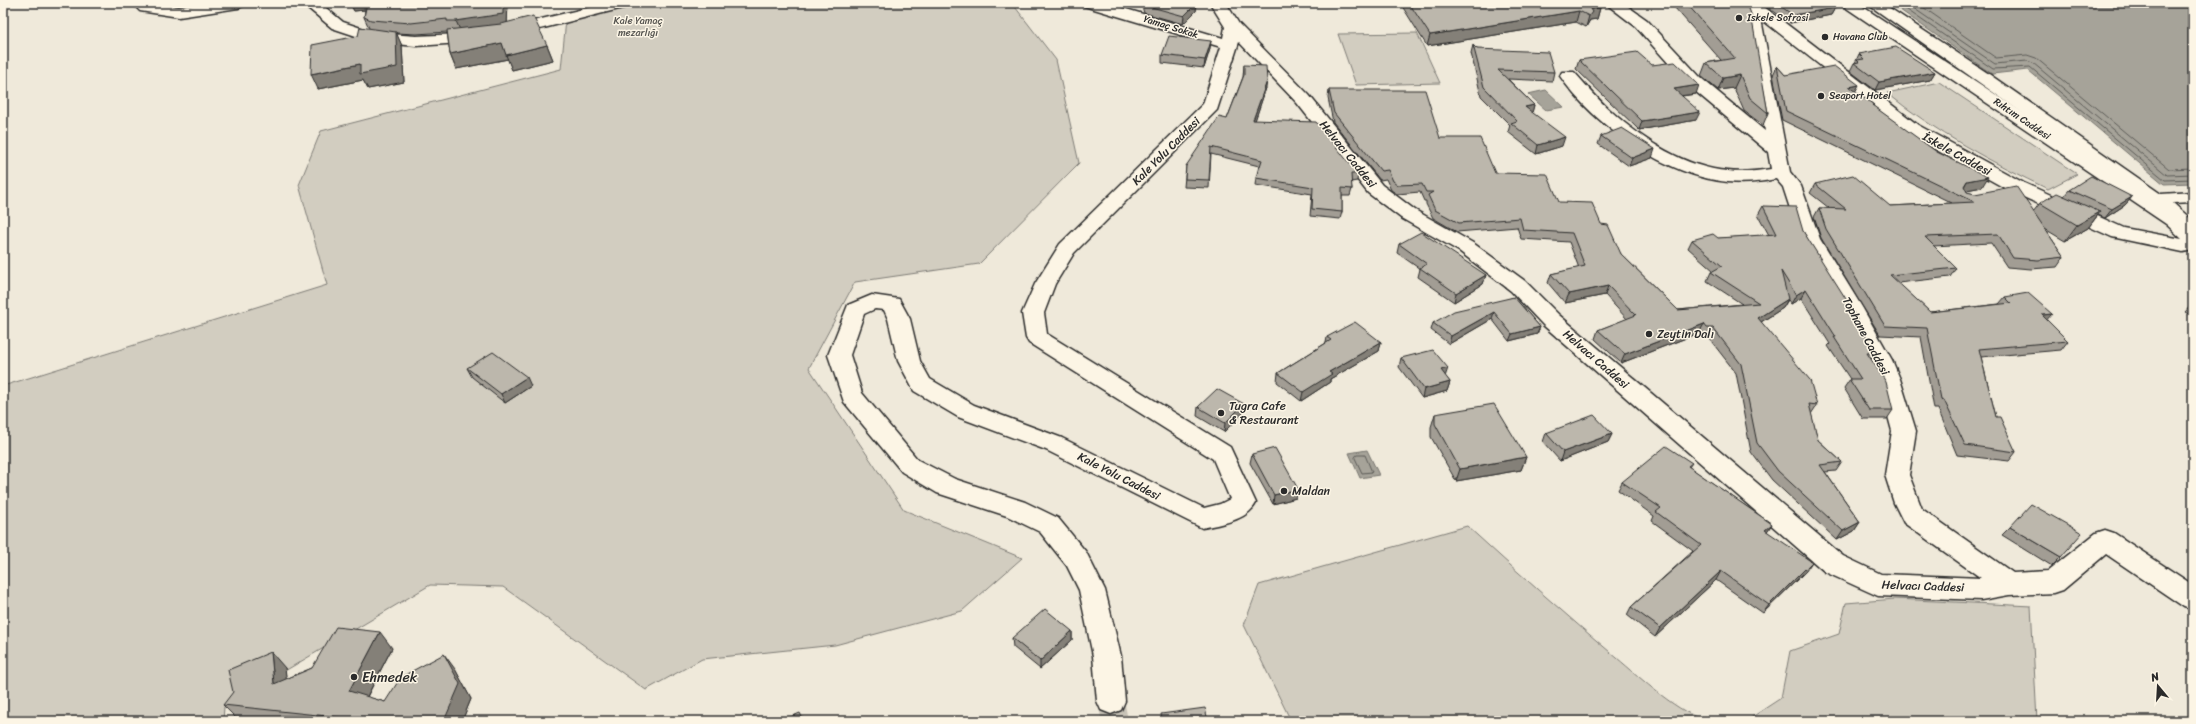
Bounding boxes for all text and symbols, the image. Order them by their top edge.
place label: Iskele Sofrasi [1746,9,1809,27]
street label: Yamaç Sokak [1141,10,1201,44]
park label: Kale Yamaç mezarlığı [614,12,662,42]
marker: Iskele Sofrasi [1734,13,1744,23]
place label: Havana Club [1833,28,1888,46]
marker: Havana Club [1820,32,1830,42]
place label: Seaport Hotel [1829,87,1892,105]
marker: Seaport Hotel [1816,91,1826,101]
street label: Rıhtım Caddesi [1990,93,2054,145]
street label: Kale Yolu Caddesi [1126,111,1206,191]
street label: Helvacı Caddesi [1313,115,1383,194]
street label: İskele Caddesi [1918,125,1996,182]
street label: Tophane Caddesi [1836,293,1896,380]
place label: Zeytin Dalı [1657,323,1714,345]
street label: Helvacı Caddesi [1558,324,1635,395]
marker: Zeytin Dalı [1644,329,1654,339]
place label: Tugra Cafe & Restaurant [1229,395,1299,431]
marker: Tugra Cafe & Restaurant [1216,408,1226,418]
street label: Kale Yolu Caddesi [1074,446,1165,507]
place label: Maldan [1292,480,1331,502]
marker: Maldan [1279,486,1289,496]
street label: Helvacı Caddesi [1881,574,1965,598]
place label: Ehmedek [362,665,418,690]
north arrow [2138,666,2178,706]
text: N [2148,667,2162,687]
marker: Ehmedek [349,672,359,682]

